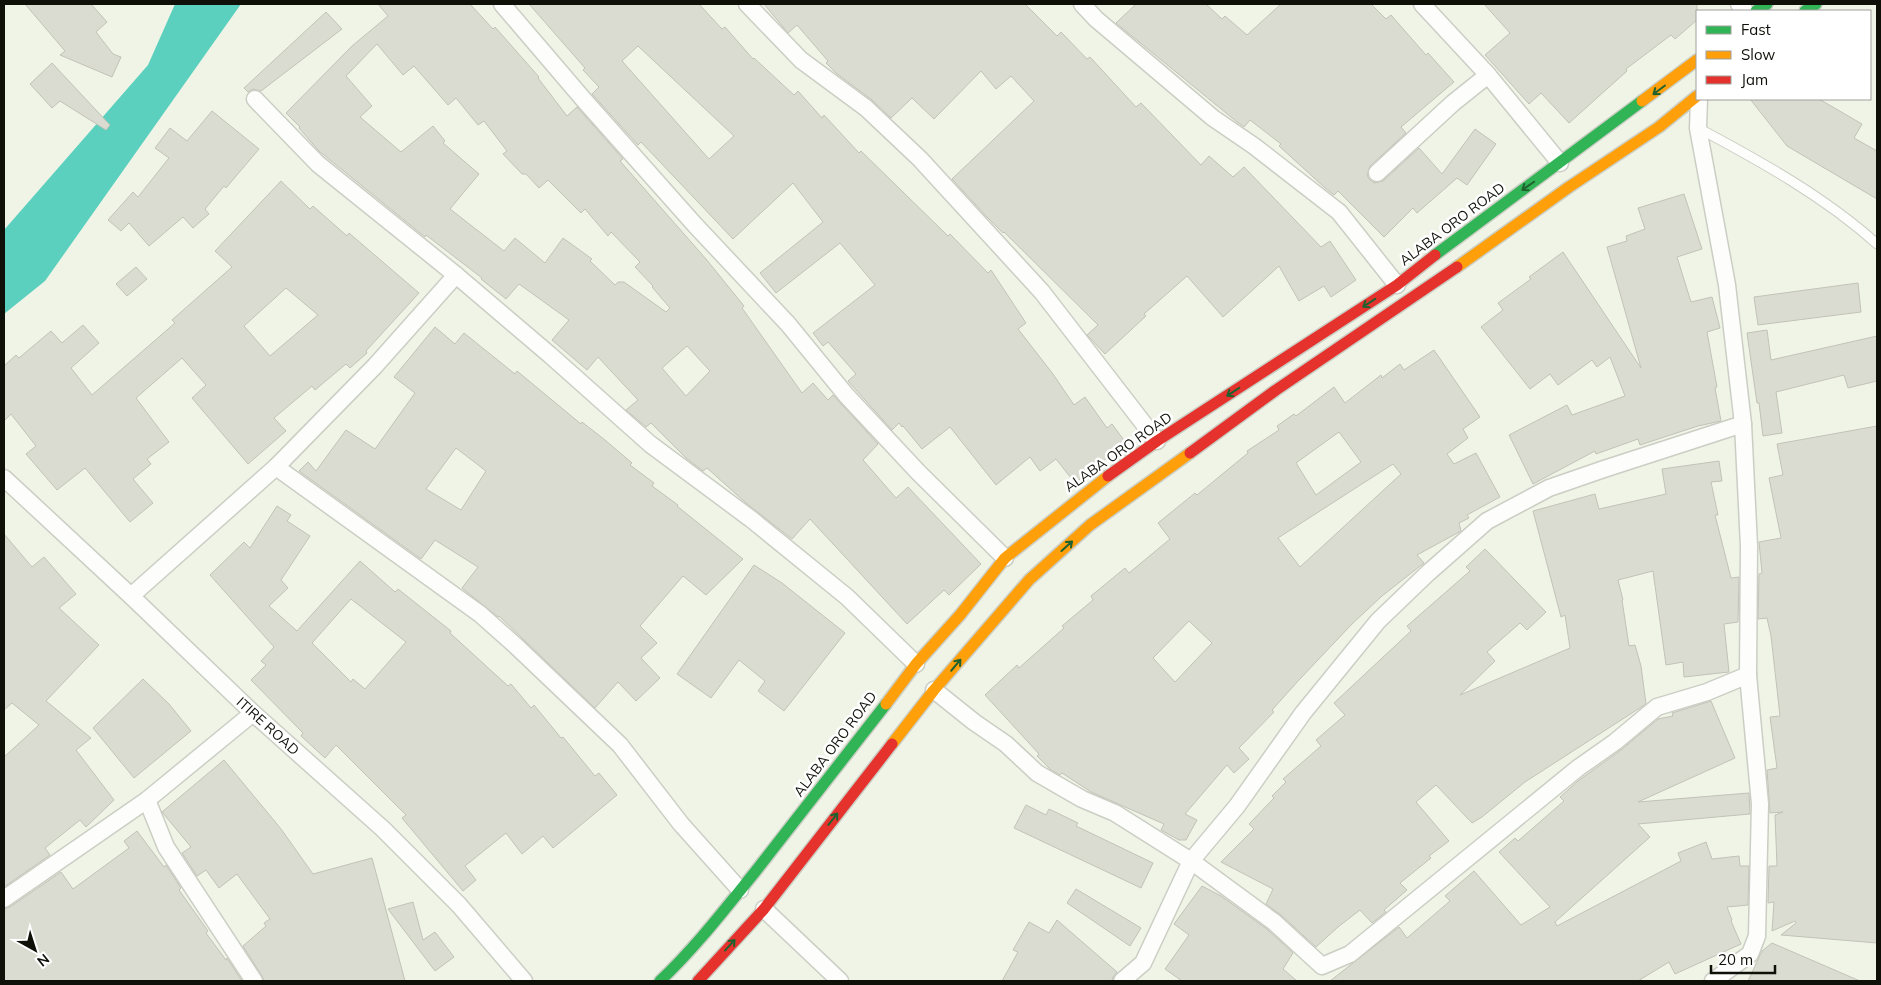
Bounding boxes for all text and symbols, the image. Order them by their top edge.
legend [1696,10,1871,100]
text: Fast [1741,20,1771,39]
text: Slow [1741,45,1775,64]
text: Jam [1741,70,1768,89]
one-way arrow [1652,85,1666,95]
street label: ALABA ORO ROAD [1396,179,1508,269]
one-way arrow [1521,181,1535,191]
one-way arrow [1362,298,1376,308]
one-way arrow [1226,387,1240,397]
street label: ALABA ORO ROAD [1061,408,1175,496]
one-way arrow [1060,541,1073,552]
one-way arrow [950,658,961,671]
street label: ALABA ORO ROAD [790,688,880,800]
street label: ITIRE ROAD [233,693,303,759]
one-way arrow [827,813,838,826]
north arrow [10,925,60,975]
one-way arrow [724,939,736,952]
scale bar [1711,942,1775,974]
text: N [33,950,53,970]
text: 20 m [1718,950,1753,969]

